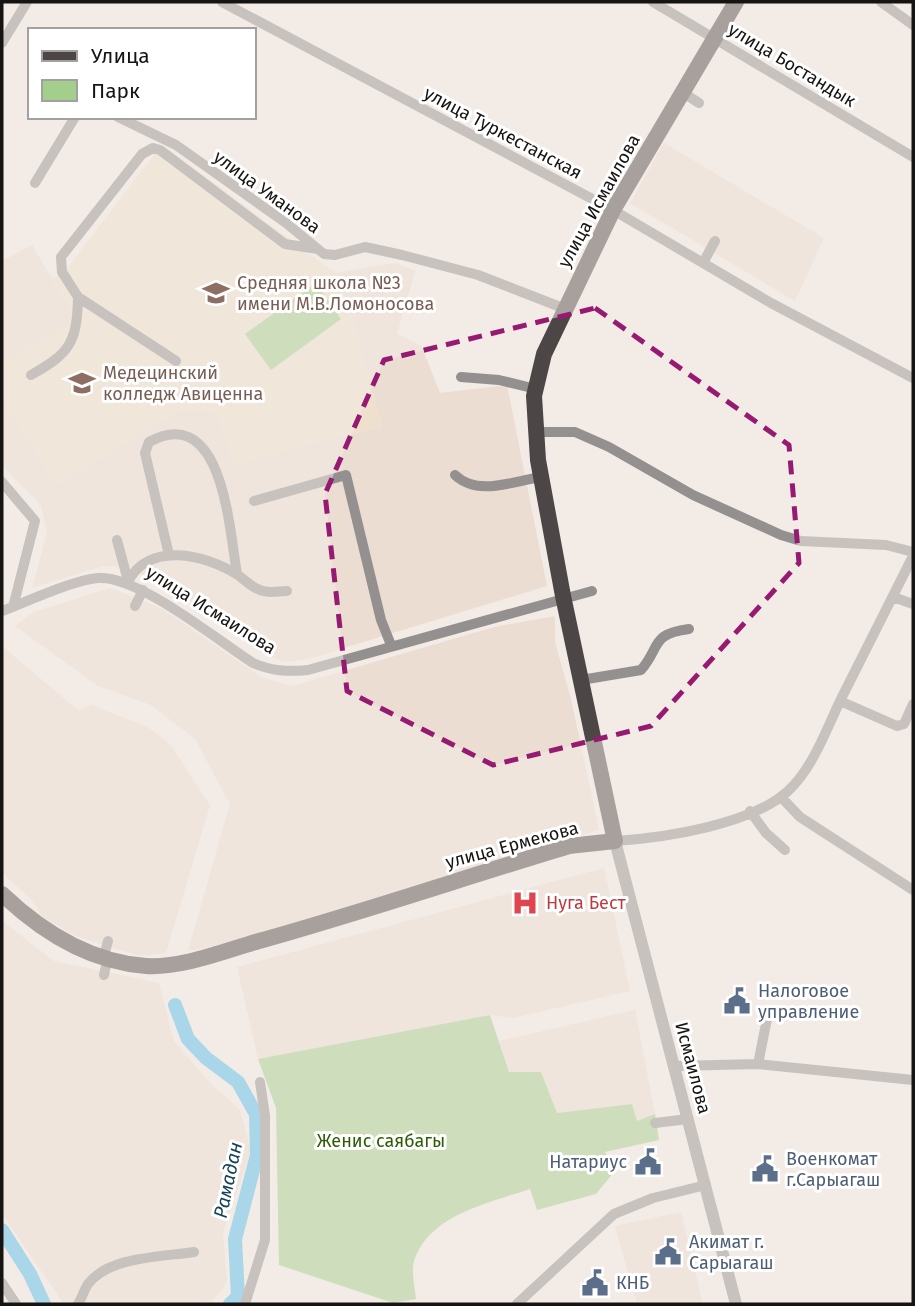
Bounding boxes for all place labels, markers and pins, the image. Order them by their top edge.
place label: Средняя школа №3 имени М.В.Ломоносова [237,272,434,315]
school or university icon: Средняя школа №3 имени М.В.Ломоносова [201,278,231,308]
place label: Медецинский колледж Авиценна [103,362,263,405]
school or university icon: Медецинский колледж Авиценна [67,368,97,398]
hospital icon: Нуга Бест [510,888,540,918]
place label: Нуга Бест [546,892,626,914]
place label: Налоговое управление [758,980,859,1023]
public building icon: Налоговое управление [722,986,752,1016]
public building icon: Натариус [633,1147,663,1177]
place label: Военкомат г.Сарыагаш [786,1148,880,1191]
place label: Натариус [549,1151,627,1173]
public building icon: Военкомат г.Сарыагаш [750,1154,780,1184]
place label: Акимат г. Сарыагаш [689,1231,774,1274]
public building icon: Акимат г. Сарыагаш [653,1237,683,1267]
public building icon: КНБ [580,1268,610,1298]
place label: КНБ [616,1272,649,1294]

